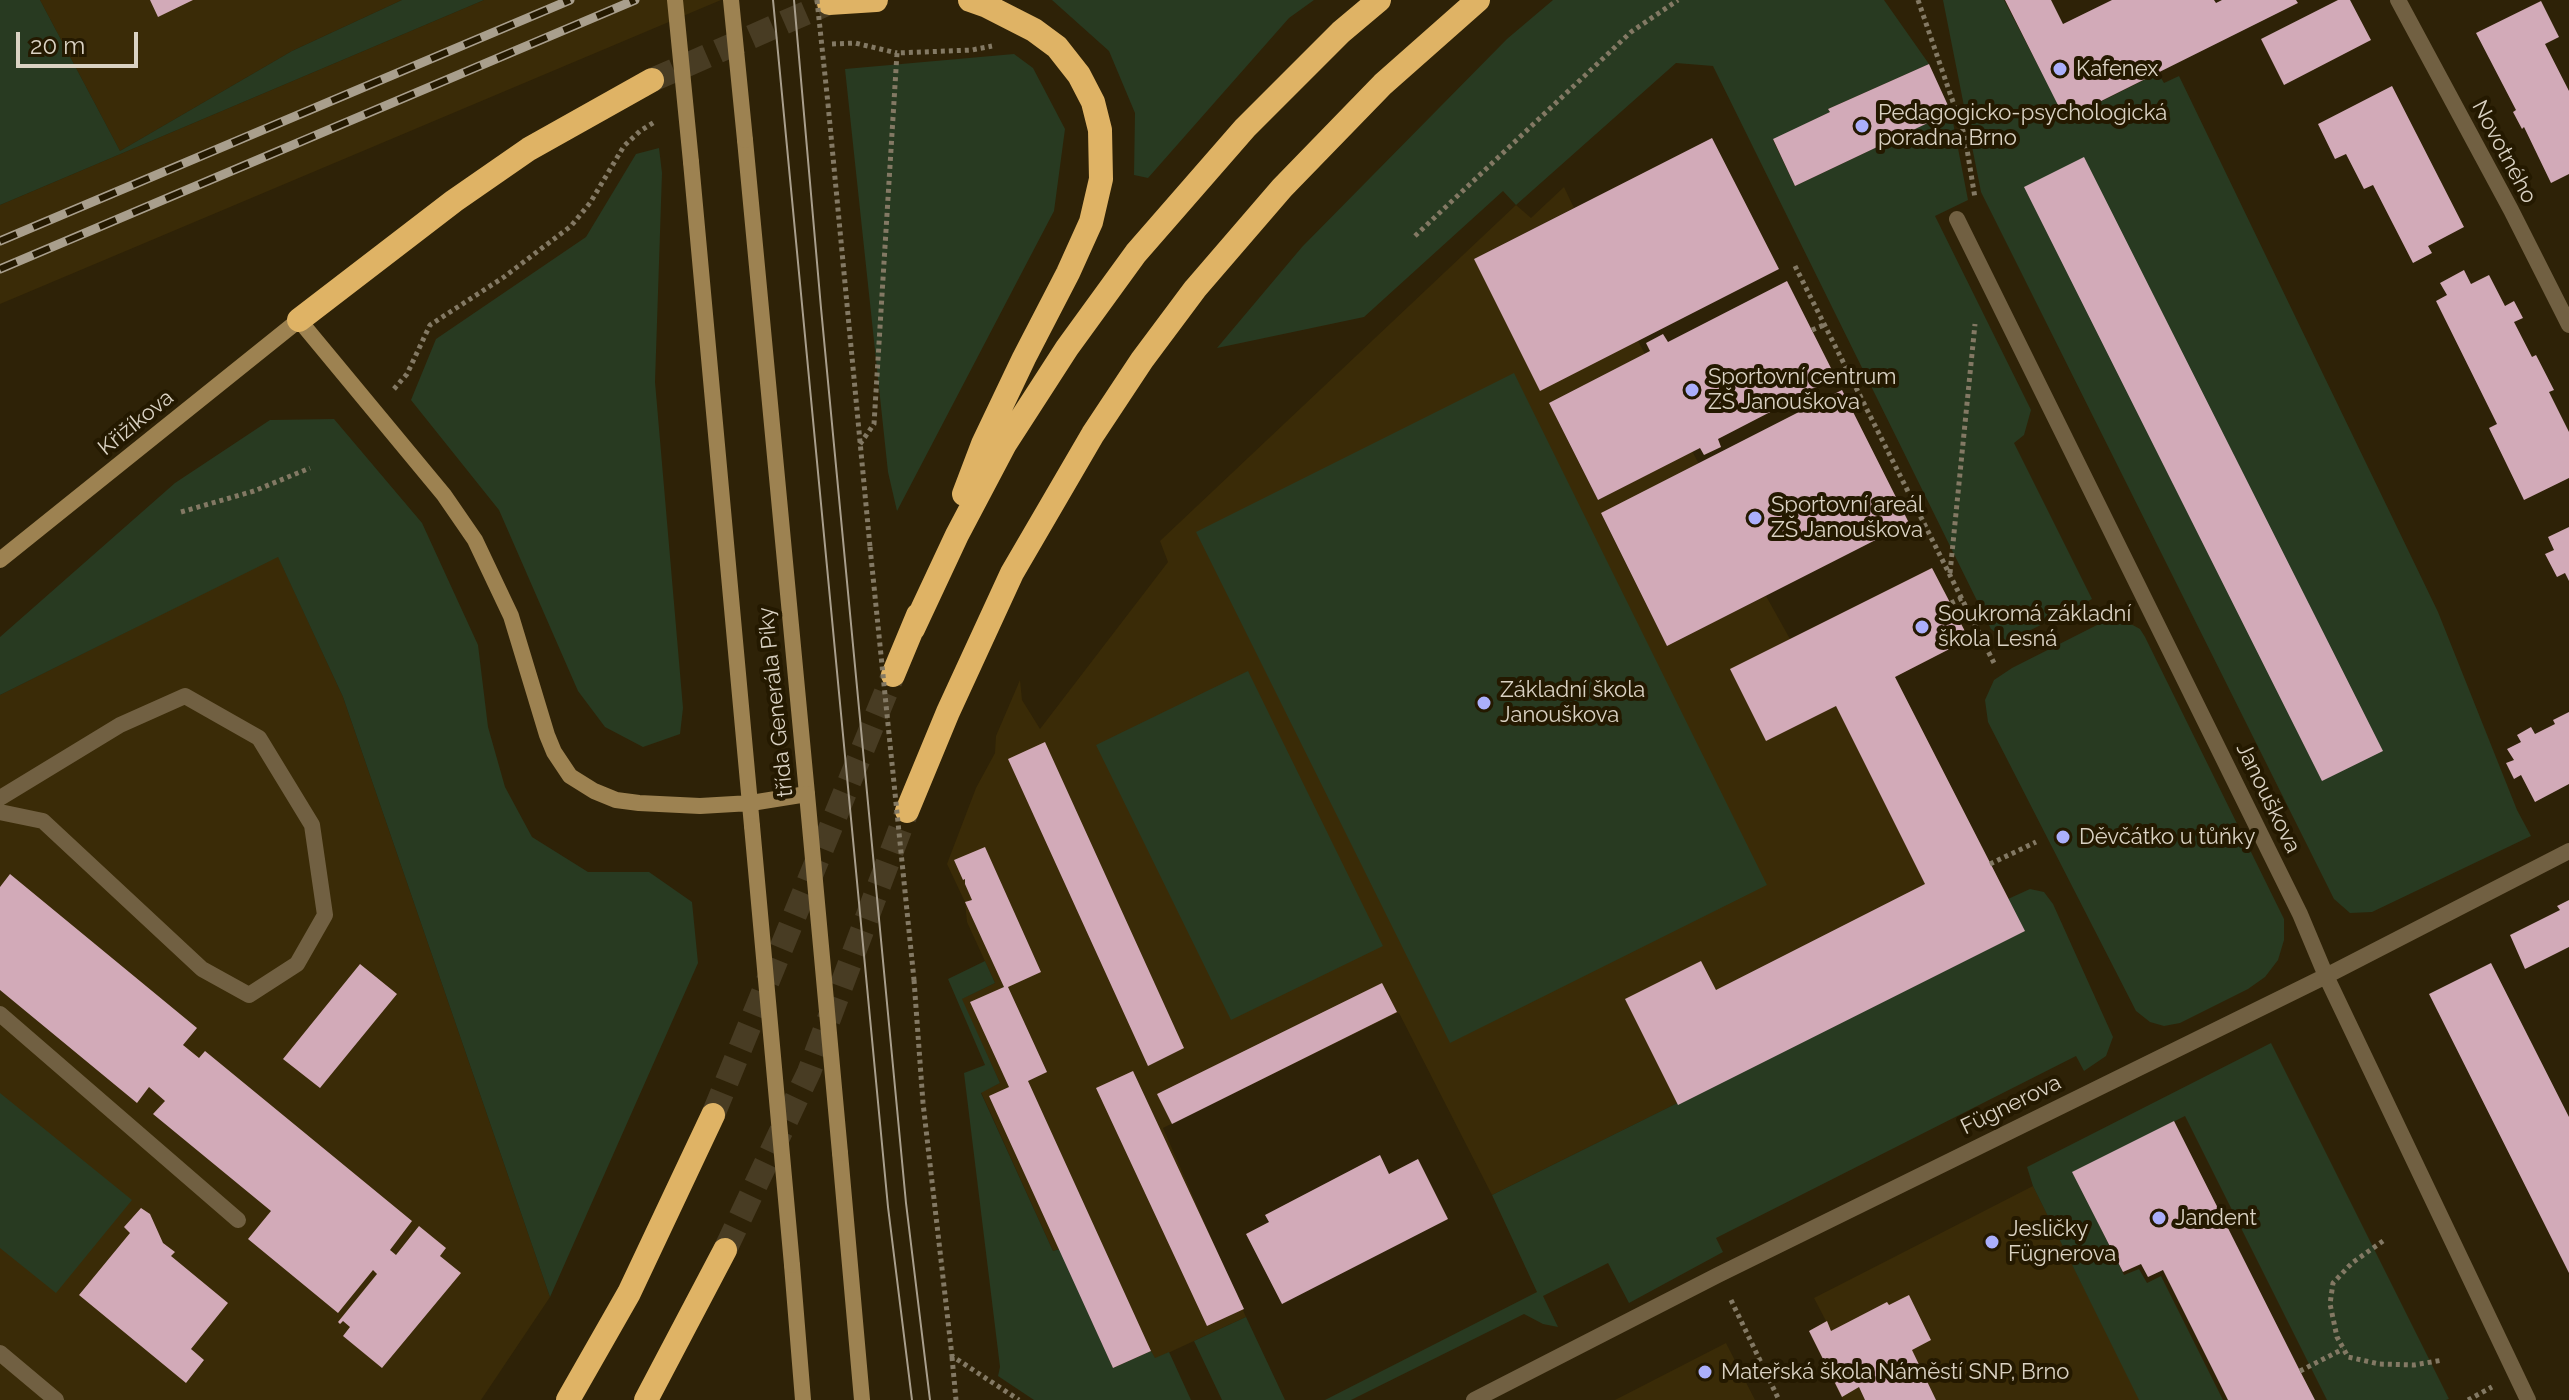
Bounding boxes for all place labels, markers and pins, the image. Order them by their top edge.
place label: Kafenex [2076,56,2158,82]
marker: Kafenex [2051,60,2069,78]
place label: Pedagogicko-psychologická poradna Brno [1878,100,2167,152]
marker: Pedagogicko-psychologická poradna Brno [1853,117,1871,135]
place label: Sportovní centrum ZŠ Janouškova [1708,364,1897,416]
marker: Sportovní centrum ZŠ Janouškova [1683,381,1701,399]
place label: Sportovní areál ZŠ Janouškova [1771,492,1924,544]
marker: Sportovní areál ZŠ Janouškova [1746,509,1764,527]
place label: Soukromá základní škola Lesná [1938,601,2131,652]
marker: Soukromá základní škola Lesná [1913,618,1931,636]
place label: Základní škola Janouškova [1500,677,1645,728]
marker: Základní škola Janouškova [1475,694,1493,712]
place label: Děvčátko u tůňky [2079,824,2255,850]
marker: Děvčátko u tůňky [2054,828,2072,846]
place label: Jandent [2175,1205,2257,1231]
marker: Jandent [2150,1209,2168,1227]
place label: Jesličky Fügnerova [2008,1216,2116,1268]
marker: Jesličky Fügnerova [1983,1233,2001,1251]
place label: Mateřská škola Náměstí SNP, Brno [1721,1359,2069,1385]
marker: Mateřská škola Náměstí SNP, Brno [1696,1363,1714,1381]

